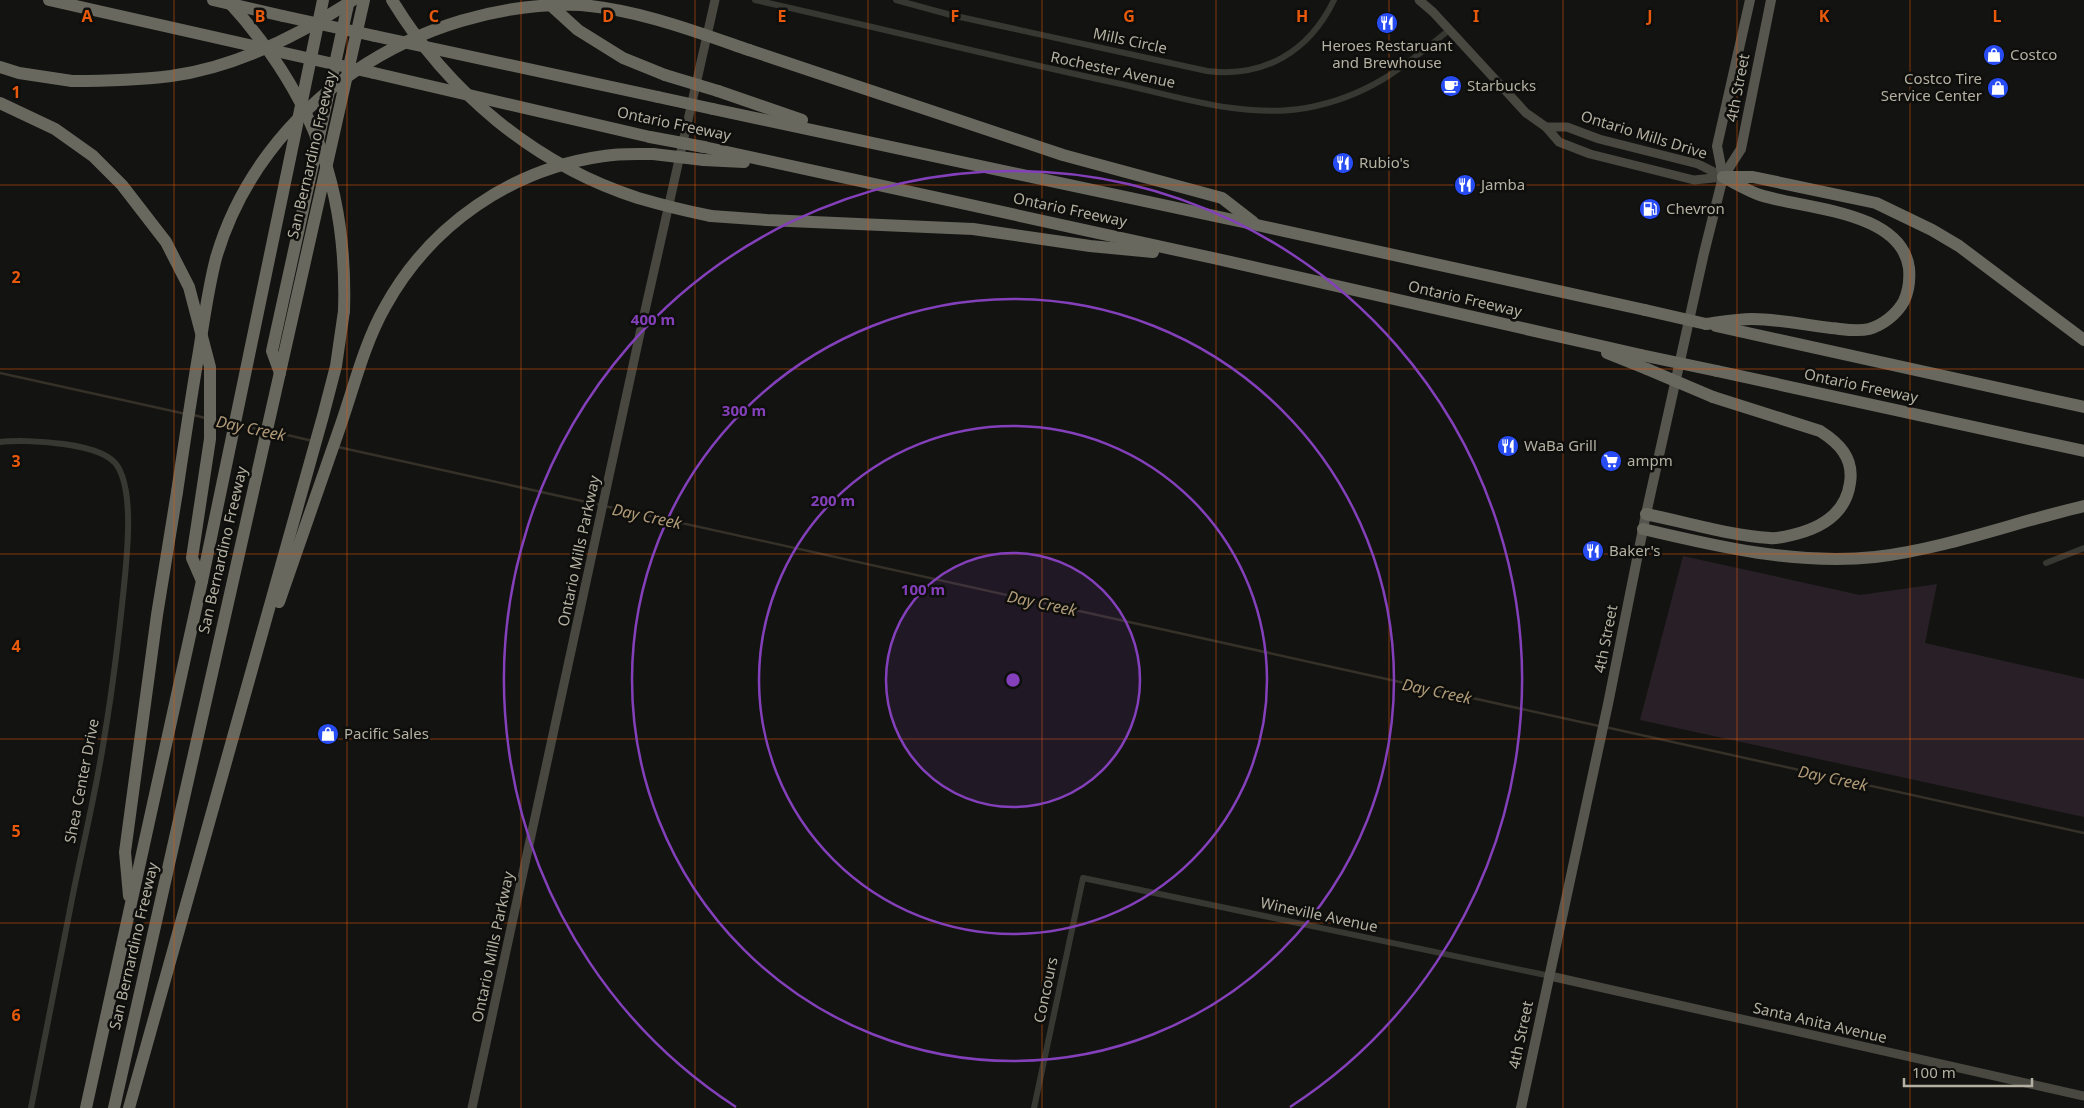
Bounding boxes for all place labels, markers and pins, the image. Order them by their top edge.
restaurant icon: Heroes Restaruant and Brewhouse [1375,11,1399,35]
place label: Heroes Restaruant and Brewhouse [1321,35,1453,72]
shop icon: Costco [1982,43,2006,67]
place label: Costco [2010,44,2057,64]
place label: Costco Tire Service Center [1881,68,1982,105]
cafe icon: Starbucks [1439,74,1463,98]
place label: Starbucks [1467,75,1536,95]
shop icon: Costco Tire Service Center [1986,76,2010,100]
restaurant icon: Rubio's [1331,151,1355,175]
place label: Rubio's [1359,152,1410,172]
restaurant icon: Jamba [1453,173,1477,197]
place label: Jamba [1479,174,1525,194]
fuel station icon: Chevron [1638,197,1662,221]
place label: Chevron [1666,198,1725,218]
restaurant icon: WaBa Grill [1496,434,1520,458]
place label: WaBa Grill [1524,435,1597,455]
supermarket icon: ampm [1599,449,1623,473]
place label: ampm [1627,450,1673,470]
restaurant icon: Baker's [1581,539,1605,563]
place label: Baker's [1609,540,1661,560]
centre of rings [1004,671,1022,689]
shop icon: Pacific Sales [316,722,340,746]
place label: Pacific Sales [344,723,429,743]

